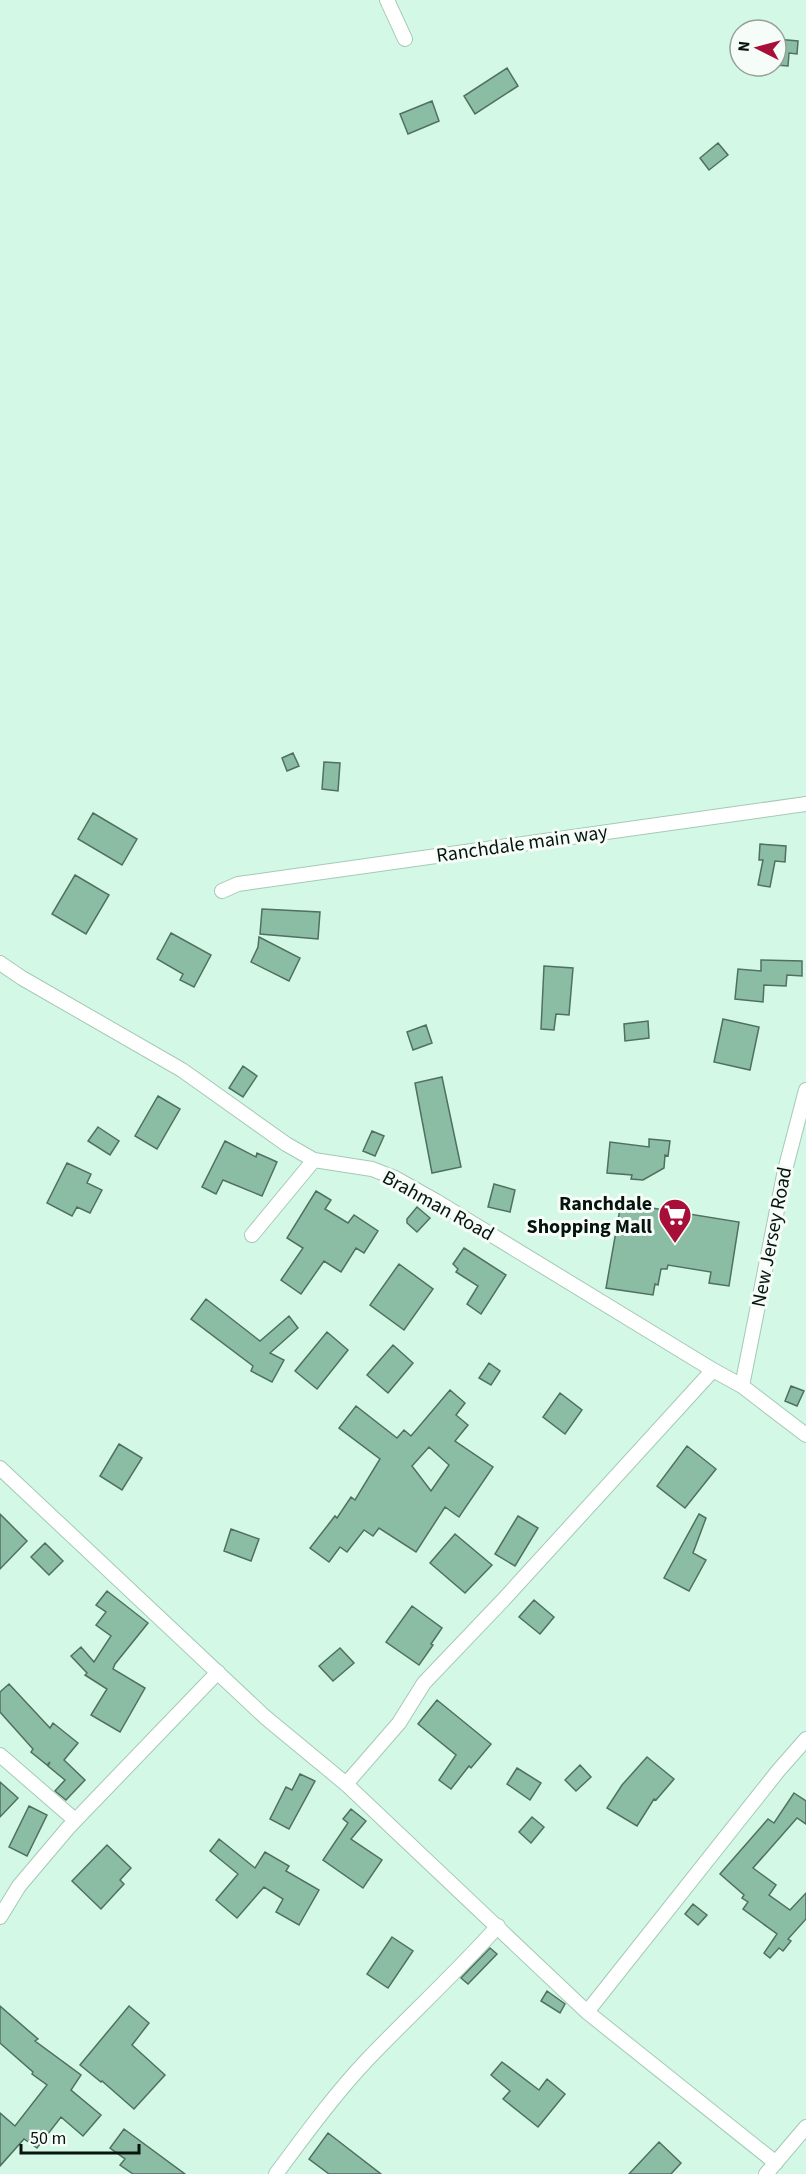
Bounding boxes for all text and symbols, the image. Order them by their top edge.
north arrow [728,18,788,78]
text: N [733,40,756,53]
street label: Ranchdale main way [435,818,610,870]
street label: Brahman Road [377,1164,499,1248]
street label: New Jersey Road [745,1164,799,1310]
place label: Ranchdale Shopping Mall [527,1190,652,1241]
supermarket icon: Ranchdale Shopping Mall [657,1197,693,1244]
scale bar [21,2117,140,2155]
text: 50 m [30,2126,66,2151]

